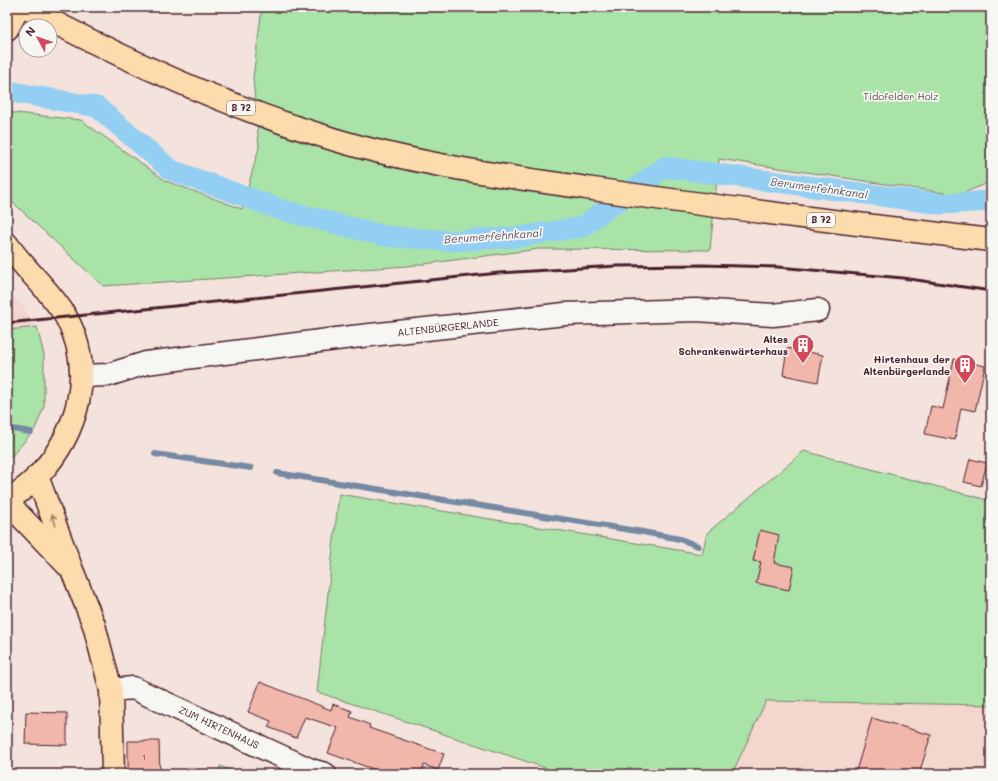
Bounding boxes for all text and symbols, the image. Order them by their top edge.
north arrow [18,18,58,58]
text: N [22,23,38,39]
park label: Tidofelder Holz [863,89,939,103]
road number: B 72 [227,101,255,115]
water label: Berumerfehnkanal [769,173,869,202]
road number: B 72 [807,213,835,227]
water label: Berumerfehnkanal [444,225,543,246]
street label: ALTENBÜRGERLANDE [397,315,500,339]
place label: Altes Schrankenwärterhaus [678,332,788,358]
building icon: Altes Schrankenwärterhaus [790,332,816,365]
place label: Hirtenhaus der Altenbürgerlande [863,352,950,378]
building icon: Hirtenhaus der Altenbürgerlande [952,352,978,385]
one-way arrow [50,515,58,527]
street label: ZUM HIRTENHAUS [176,702,262,752]
house number: 1 [142,752,146,762]

